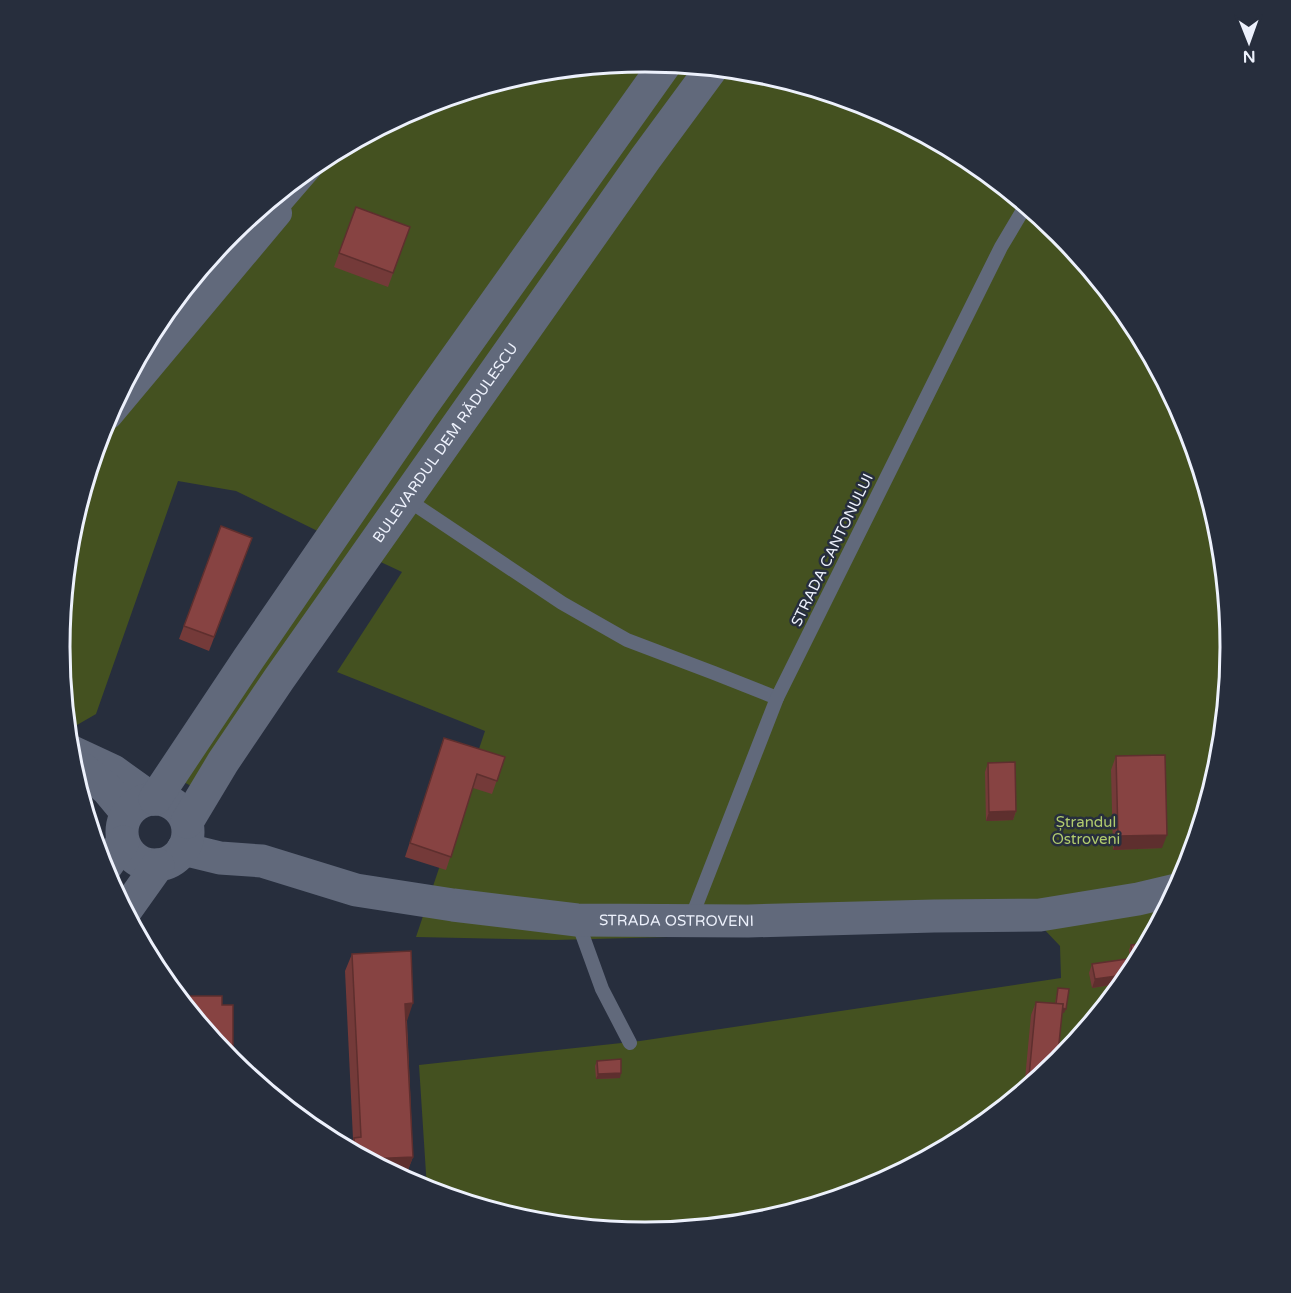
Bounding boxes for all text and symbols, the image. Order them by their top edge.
north arrow [1219,12,1279,72]
text: N [1243,46,1256,66]
street label: BULEVARDUL DEM RĂDULESCU [369,339,522,546]
street label: STRADA CANTONULUI [787,471,877,629]
park label: Ștrandul Ostroveni [1052,813,1120,848]
street label: STRADA OSTROVENI [599,911,754,930]

